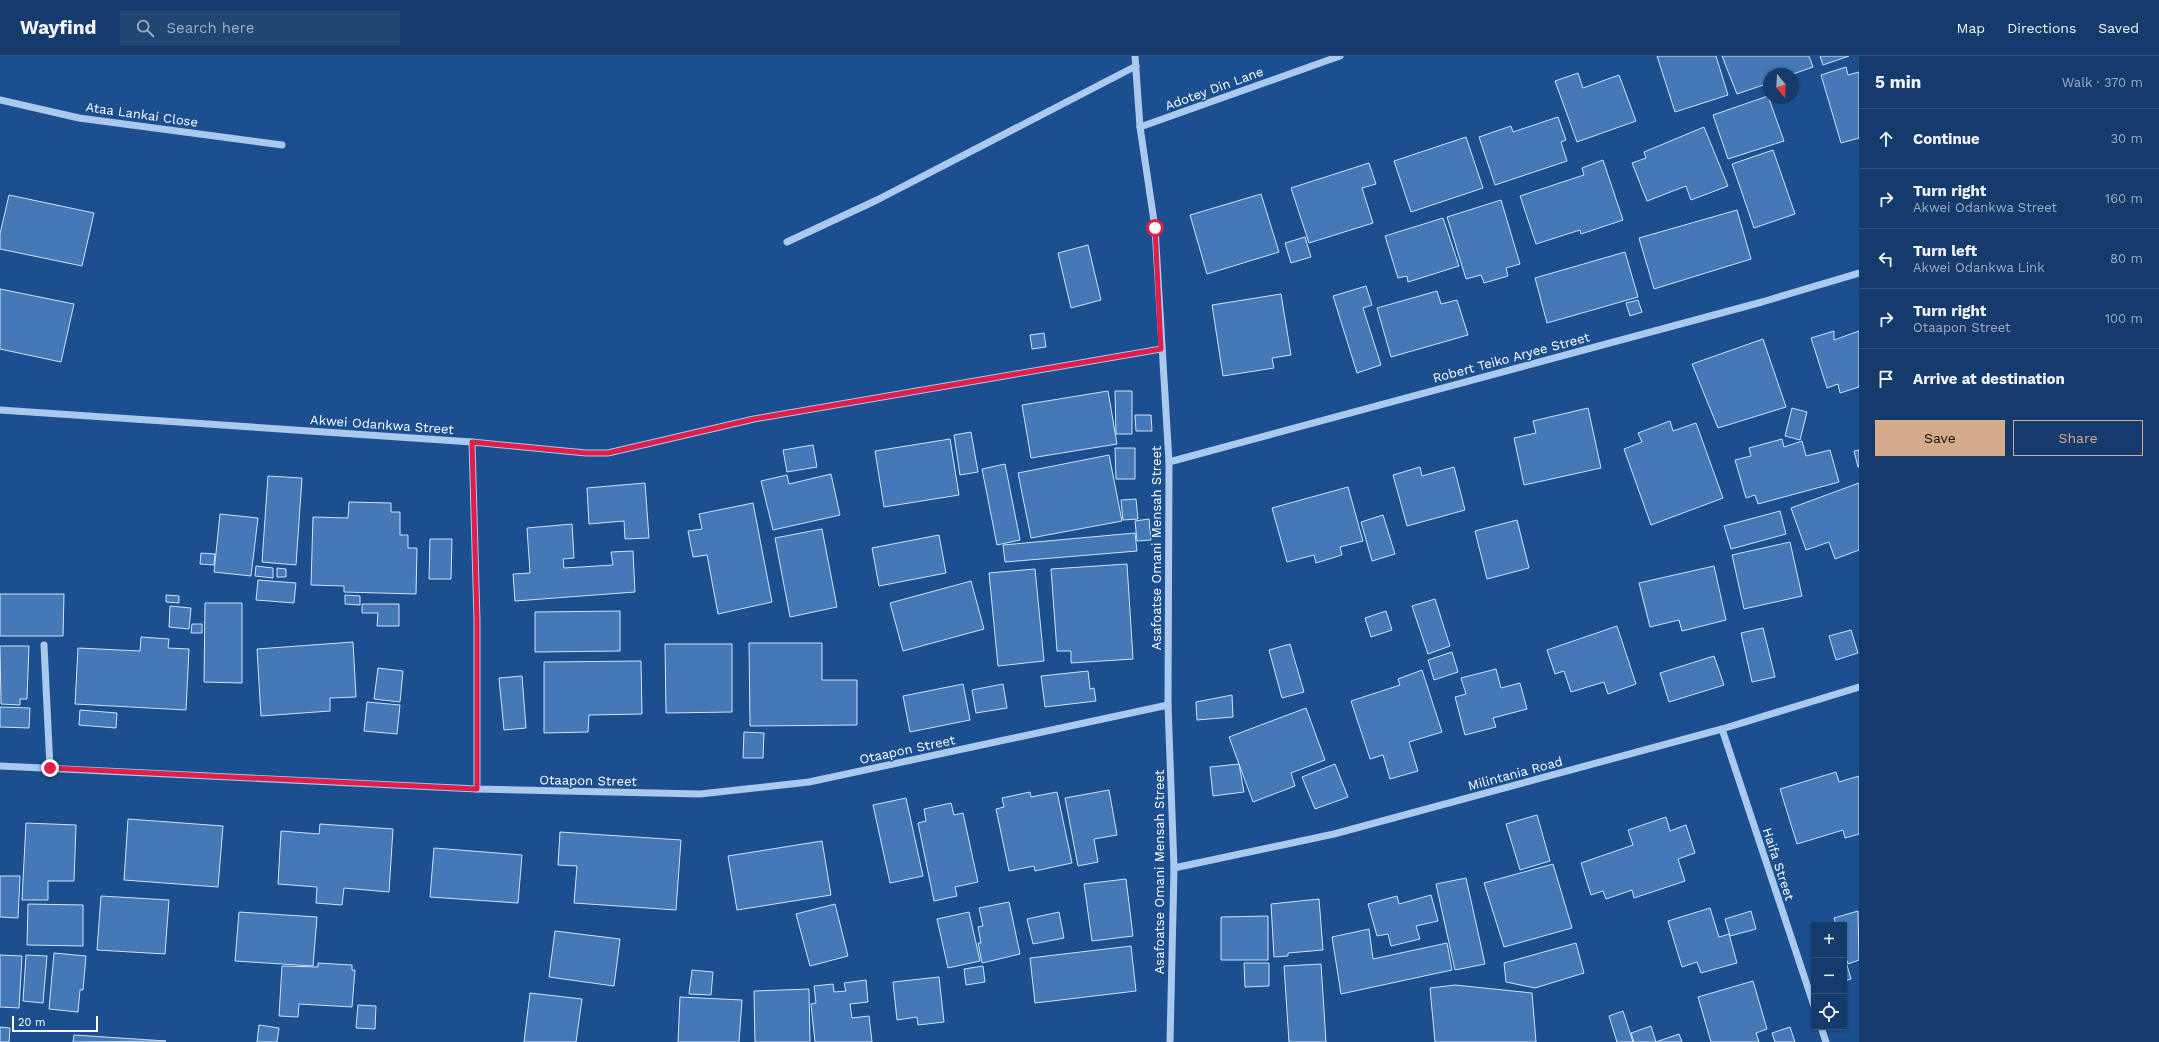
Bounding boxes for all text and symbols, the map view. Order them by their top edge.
search box [120,10,400,46]
text: Wayfind [20,16,96,39]
icon: search [134,17,156,39]
text: Search here [166,19,254,37]
text: Map [1957,20,1985,36]
text: Directions [2007,20,2076,36]
text: Saved [2098,20,2139,36]
street label: Adotey Din Lane [1163,64,1265,113]
north arrow [1763,68,1799,104]
text: 5 min [1875,72,1921,92]
text: Walk · 370 m [2062,75,2143,90]
street label: Ataa Lankai Close [85,99,199,130]
icon: ahead [1875,128,1897,150]
text: Continue [1913,130,1980,148]
text: 30 m [2111,131,2143,146]
text: Turn right [1913,182,1986,200]
icon: right [1875,188,1897,210]
text: 160 m [2105,191,2143,206]
text: Akwei Odankwa Street [1913,200,2057,215]
route start [1146,219,1164,237]
text: Turn left [1913,242,1977,260]
icon: left [1875,248,1897,270]
text: 80 m [2110,251,2143,266]
text: Akwei Odankwa Link [1913,260,2045,275]
text: Turn right [1913,302,1986,320]
icon: right [1875,308,1897,330]
text: 100 m [2105,311,2143,326]
text: Otaapon Street [1913,320,2010,335]
street label: Robert Teiko Aryee Street [1431,329,1592,386]
icon: arrive [1875,368,1897,390]
text: Arrive at destination [1913,370,2065,388]
street label: Akwei Odankwa Street [310,412,455,437]
button: Save [1875,420,2005,456]
button: Share [2013,420,2143,456]
street label: Asafoatse Omani Mensah Street [1149,445,1164,650]
street label: Otaapon Street [858,732,957,767]
street label: Milintania Road [1466,754,1564,793]
route end [41,759,59,777]
street label: Asafoatse Omani Mensah Street [1152,769,1167,974]
street label: Otaapon Street [539,772,637,789]
street label: Haifa Street [1760,826,1798,903]
map controls [1811,922,1847,1030]
button: + [1811,922,1847,958]
button: − [1811,958,1847,994]
button: locate [1811,994,1847,1030]
scale bar [12,1014,98,1033]
text: 20 m [18,1016,46,1029]

